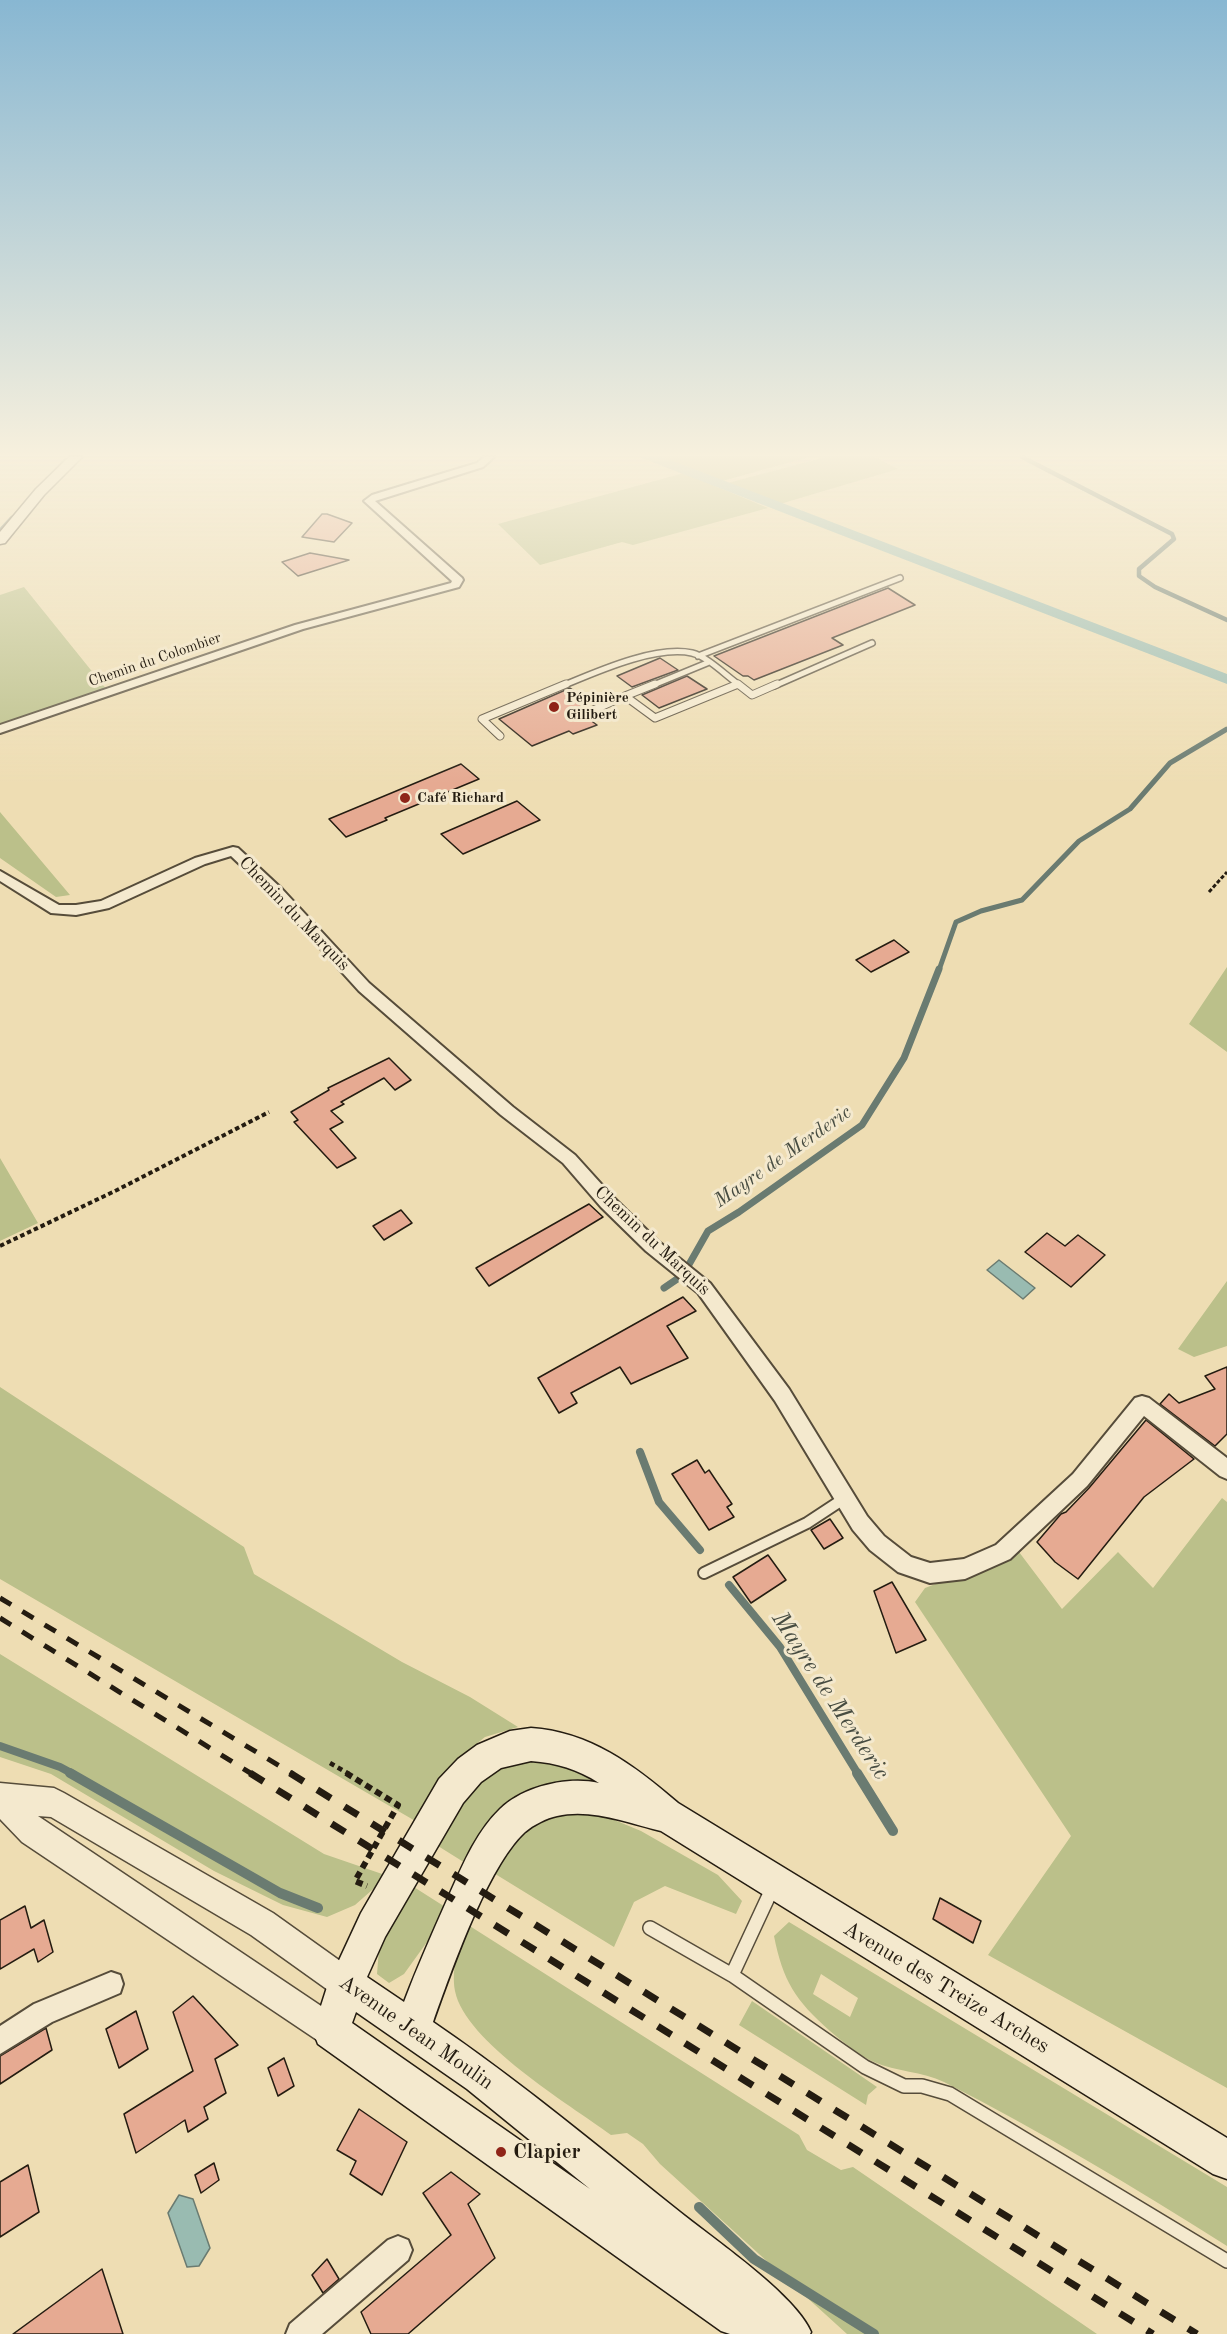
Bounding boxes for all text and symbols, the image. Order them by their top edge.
street label: Chemin du Colombier [86,629,224,691]
place label: Pépinière Gilibert [566,689,629,724]
marker: Pépinière Gilibert [547,700,561,714]
place label: Café Richard [417,789,504,807]
marker: Café Richard [398,791,412,805]
street label: Chemin du Marquis [234,852,354,976]
water label: Mayre de Merderic [709,1100,857,1214]
street label: Chemin du Marquis [590,1182,714,1300]
water label: Mayre de Merderic [765,1606,895,1786]
street label: Avenue des Treize Arches [838,1916,1054,2060]
street label: Avenue Jean Moulin [334,1970,498,2096]
place label: Clapier [513,2139,581,2165]
marker: Clapier [494,2145,508,2159]

